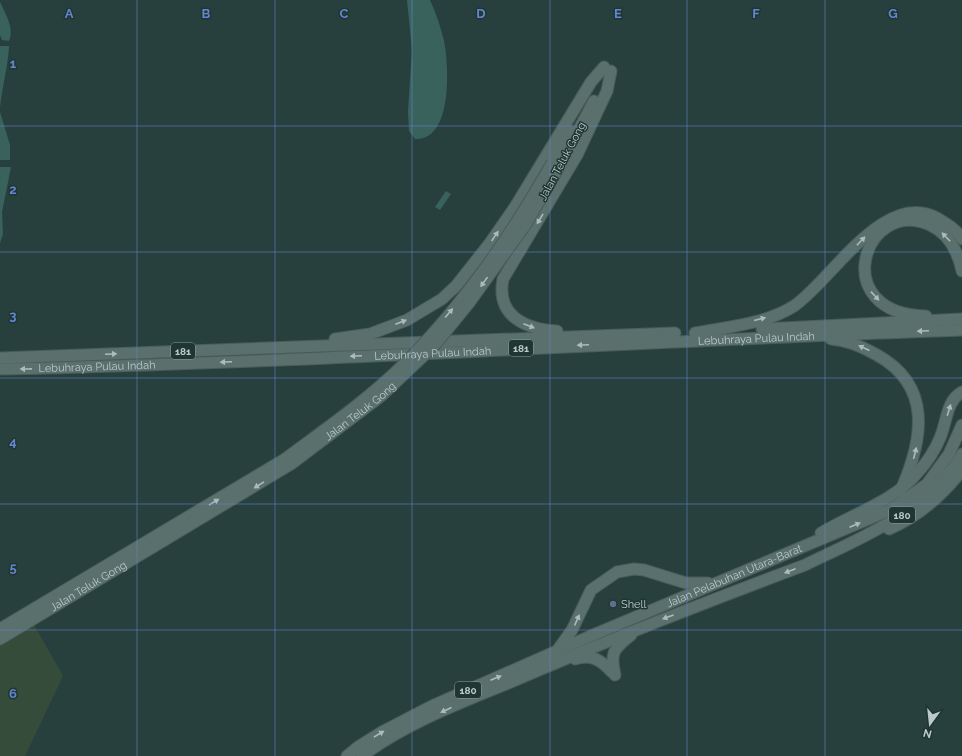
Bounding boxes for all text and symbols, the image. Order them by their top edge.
text: A [65,6,74,21]
text: B [202,6,211,21]
text: C [340,6,349,21]
text: D [476,6,486,21]
text: E [614,6,622,21]
text: F [752,6,760,21]
text: G [888,6,898,21]
text: 1 [10,56,17,71]
street label: Jalan Teluk Gong [536,120,589,203]
text: 2 [9,182,17,197]
one-way arrow [536,213,543,225]
one-way arrow [491,231,499,241]
one-way arrow [941,232,951,242]
one-way arrow [856,236,866,246]
one-way arrow [480,276,488,287]
one-way arrow [870,291,880,301]
one-way arrow [445,307,454,318]
text: 3 [9,308,17,323]
one-way arrow [754,316,766,322]
one-way arrow [395,319,407,325]
one-way arrow [524,323,536,329]
one-way arrow [917,328,929,335]
street label: Lebuhraya Pulau Indah [698,330,815,348]
road number: 181 [509,340,533,356]
one-way arrow [577,342,589,349]
road number: 181 [171,343,195,359]
street label: Lebuhraya Pulau Indah [374,345,491,363]
one-way arrow [858,345,869,351]
one-way arrow [105,351,117,358]
one-way arrow [350,353,362,360]
street label: Lebuhraya Pulau Indah [38,359,156,375]
one-way arrow [219,359,232,365]
one-way arrow [19,366,32,372]
street label: Jalan Teluk Gong [322,380,399,443]
one-way arrow [946,403,952,415]
text: 4 [9,434,17,449]
one-way arrow [912,447,918,459]
one-way arrow [253,481,264,488]
one-way arrow [208,498,220,505]
road number: 180 [889,507,915,523]
one-way arrow [850,521,862,527]
street label: Jalan Pelabuhan Utara-Barat [665,542,804,610]
street label: Jalan Teluk Gong [48,558,129,614]
text: 5 [9,560,17,575]
one-way arrow [783,568,795,574]
place label: Shell [621,598,647,611]
marker: Shell [608,599,618,609]
one-way arrow [574,613,580,625]
one-way arrow [662,614,674,620]
one-way arrow [491,675,502,681]
road number: 180 [455,682,481,698]
text: 6 [9,686,17,701]
north arrow [910,704,950,744]
one-way arrow [440,707,452,713]
text: N [922,726,933,741]
one-way arrow [373,730,385,737]

